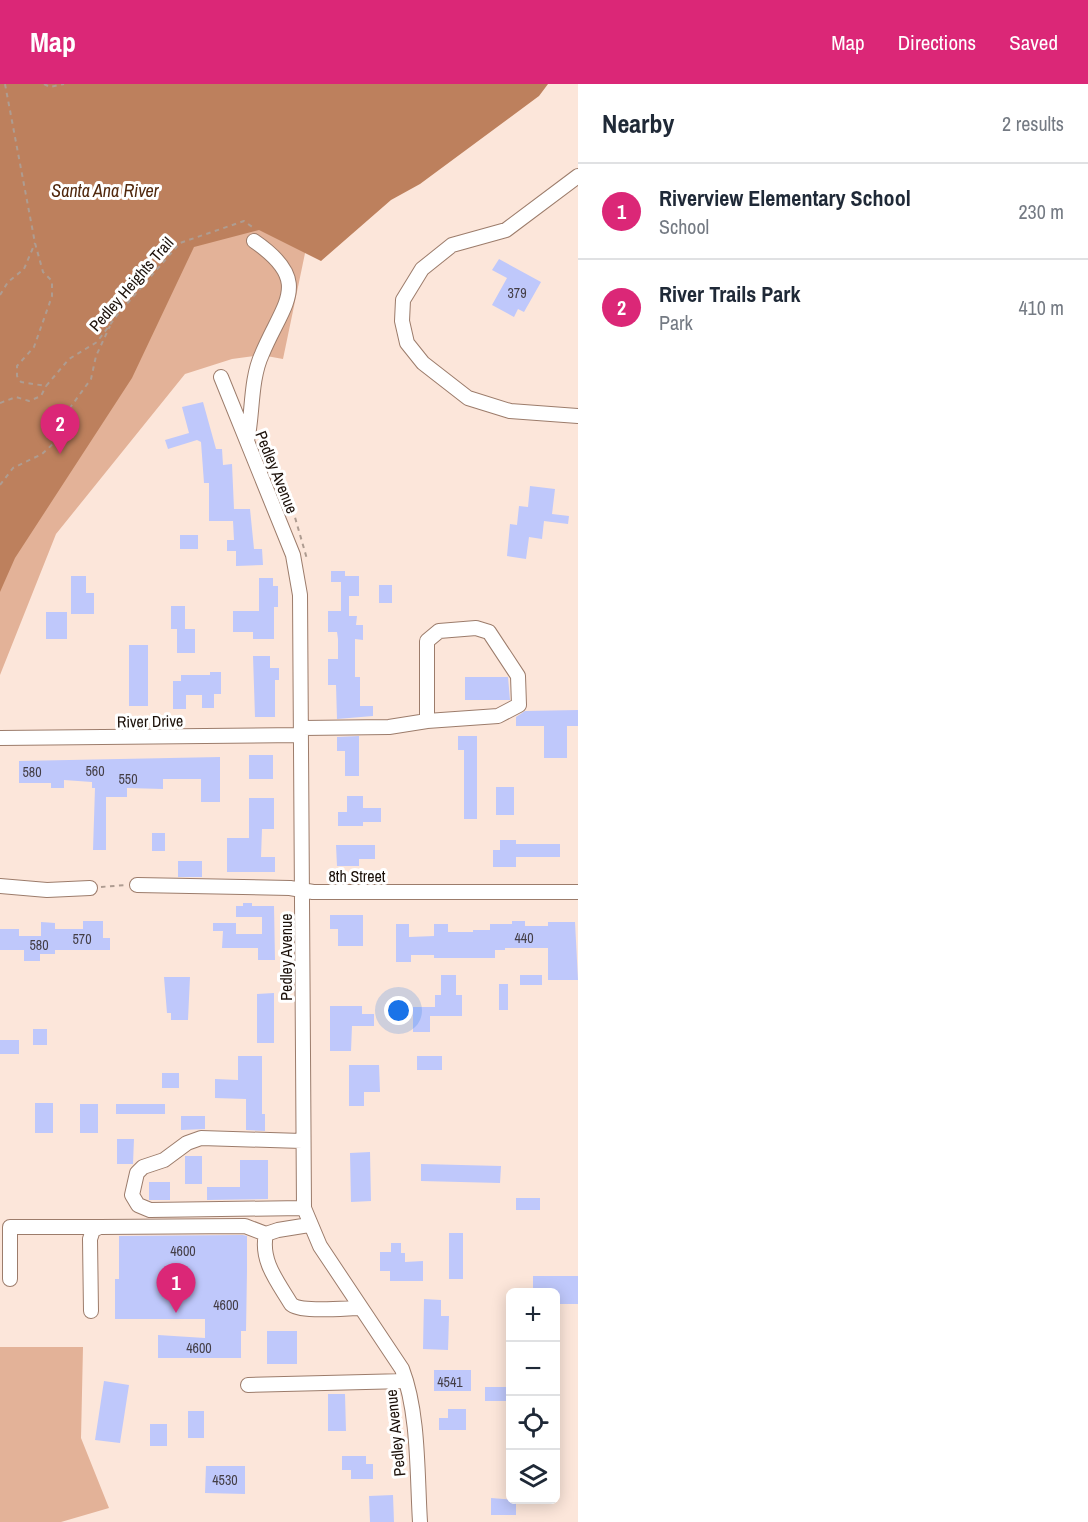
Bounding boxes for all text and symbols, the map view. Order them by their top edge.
text: Map [30,23,76,61]
text: Map [831,28,865,57]
text: Directions [898,28,976,57]
text: Saved [1009,28,1058,57]
text: Nearby [602,106,674,141]
text: 2 results [1002,110,1064,137]
water label: Santa Ana River [51,178,160,203]
text: Riverview Elementary School [659,183,911,213]
text: 1 [617,198,626,225]
text: 230 m [1018,198,1064,225]
text: School [659,213,709,240]
street label: Pedley Heights Trail [84,232,178,336]
text: River Trails Park [659,279,800,309]
house number: 379 [507,284,527,302]
text: 2 [617,294,626,321]
text: 410 m [1018,294,1064,321]
text: Park [659,309,693,336]
pin: 2 [40,404,80,454]
street label: Pedley Avenue [250,427,304,517]
street label: River Drive [117,709,183,733]
house number: 560 [85,762,105,780]
house number: 580 [22,763,42,781]
house number: 550 [118,770,138,788]
street label: 8th Street [329,865,386,887]
street label: Pedley Avenue [275,913,297,1001]
house number: 440 [514,929,534,947]
house number: 570 [72,930,92,948]
house number: 580 [29,936,49,954]
your location [384,996,413,1025]
house number: 4600 [170,1242,196,1260]
pin: 1 [156,1264,195,1313]
map controls [506,1288,560,1504]
button: + [506,1288,560,1342]
house number: 4600 [213,1296,239,1314]
house number: 4600 [186,1339,212,1357]
button: − [506,1342,560,1396]
house number: 4541 [437,1373,463,1391]
street label: Pedley Avenue [379,1388,411,1478]
button: locate [506,1396,560,1450]
button: layers [506,1450,560,1504]
house number: 4530 [212,1471,238,1489]

